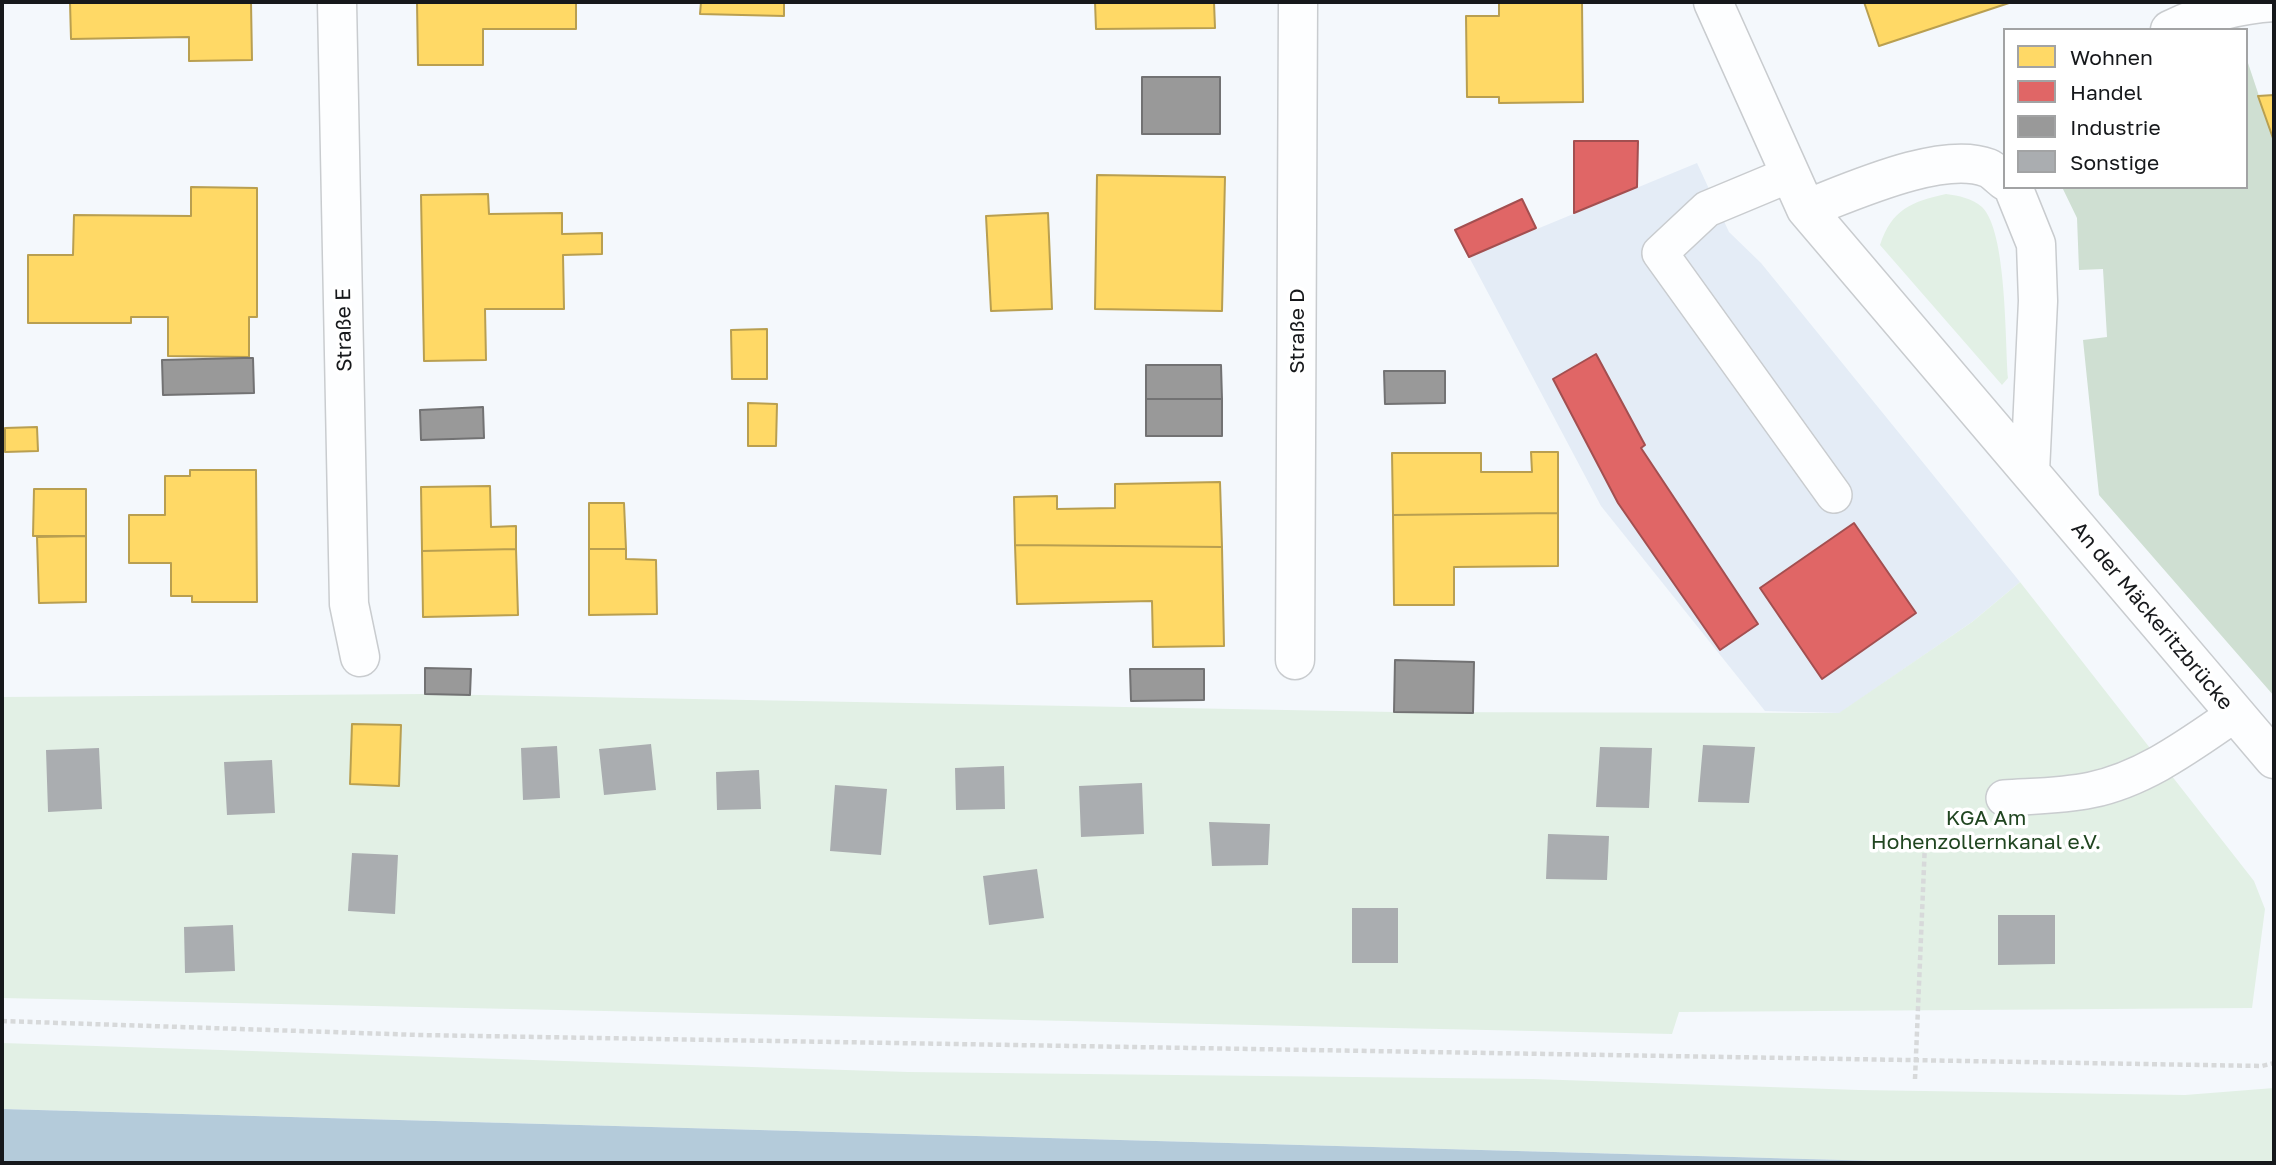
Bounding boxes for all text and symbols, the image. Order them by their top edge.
legend [2003,28,2248,189]
text: Wohnen [2070,44,2153,70]
text: Handel [2070,79,2143,105]
text: Industrie [2070,114,2161,140]
text: Sonstige [2070,149,2159,175]
street label: Straße E [331,288,357,372]
street label: Straße D [1284,288,1310,374]
street label: An der Mäckeritzbrücke [2066,517,2238,715]
park label: KGA Am Hohenzollernkanal e.V. [1871,805,2101,855]

